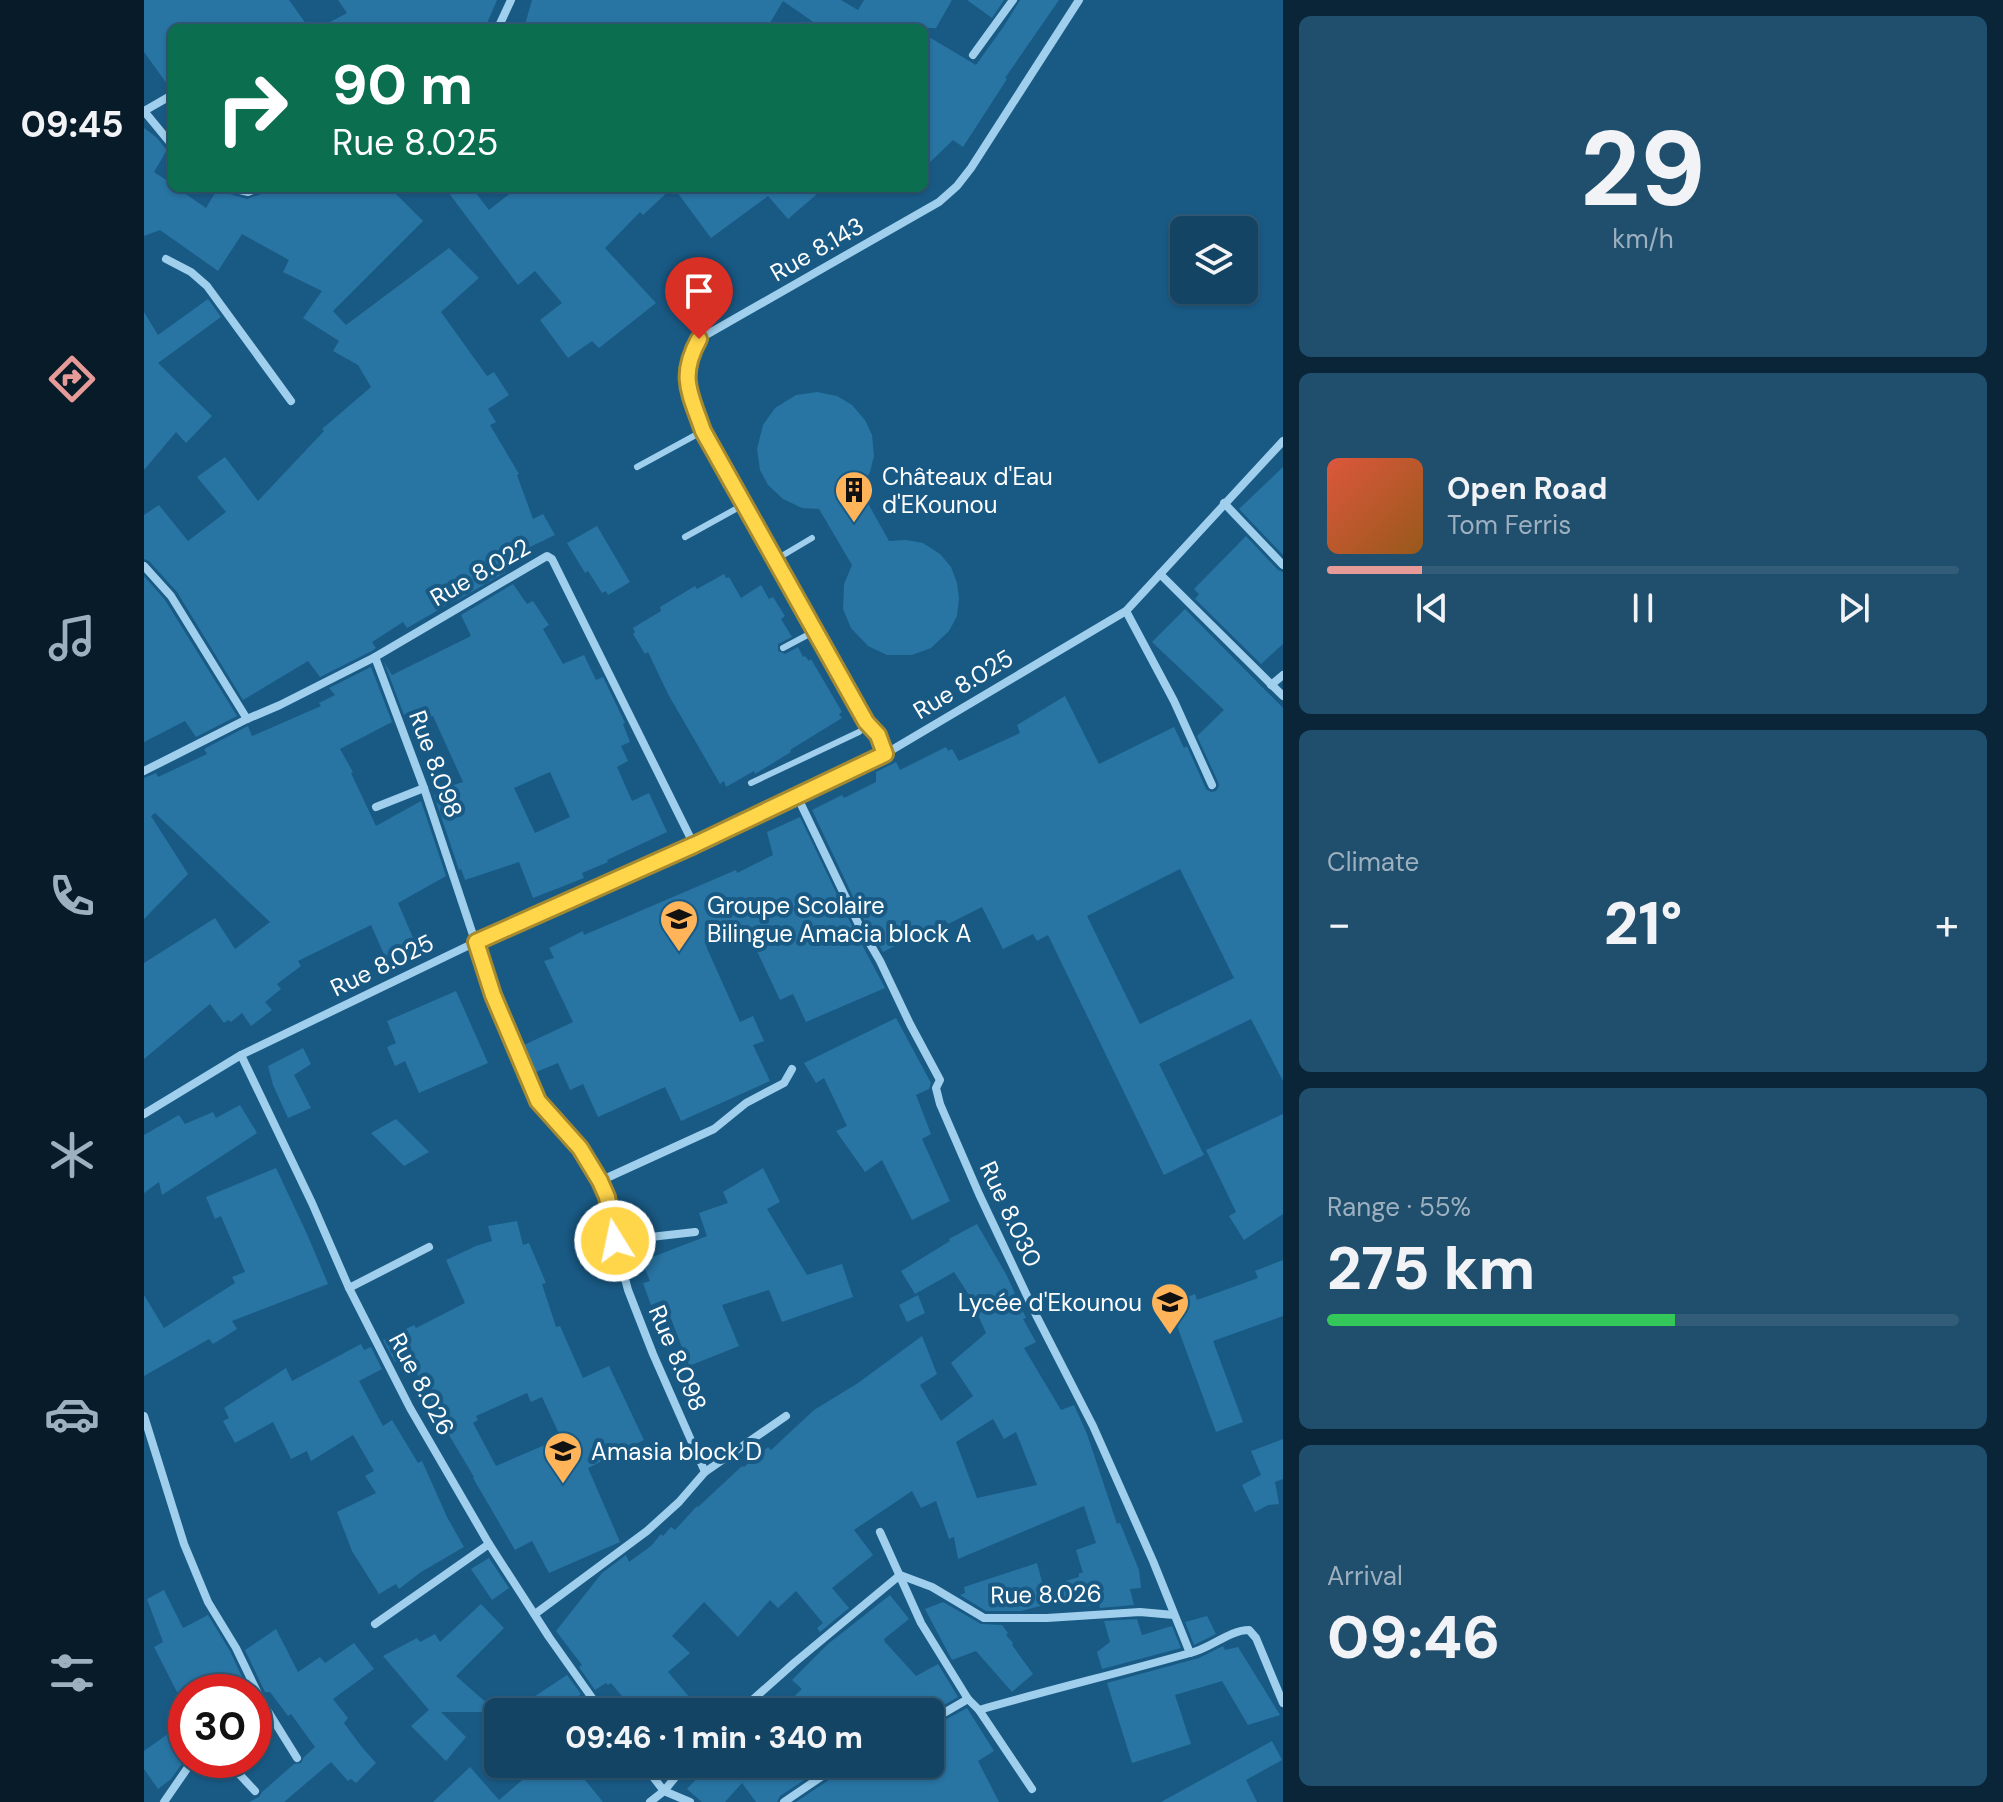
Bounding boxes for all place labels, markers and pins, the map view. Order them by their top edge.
pin [665,257,733,339]
place label: Châteaux d'Eau d'EKounou [882,461,1053,520]
building icon: Châteaux d'Eau d'EKounou [833,469,875,524]
place label: Groupe Scolaire Bilingue Amacia block A [707,890,971,949]
school or university icon: Groupe Scolaire Bilingue Amacia block A [658,898,700,953]
school or university icon: Lycée d'Ekounou [1149,1281,1191,1336]
place label: Lycée d'Ekounou [958,1287,1142,1318]
school or university icon: Amasia block D [542,1430,584,1485]
place label: Amasia block D [591,1436,762,1467]

